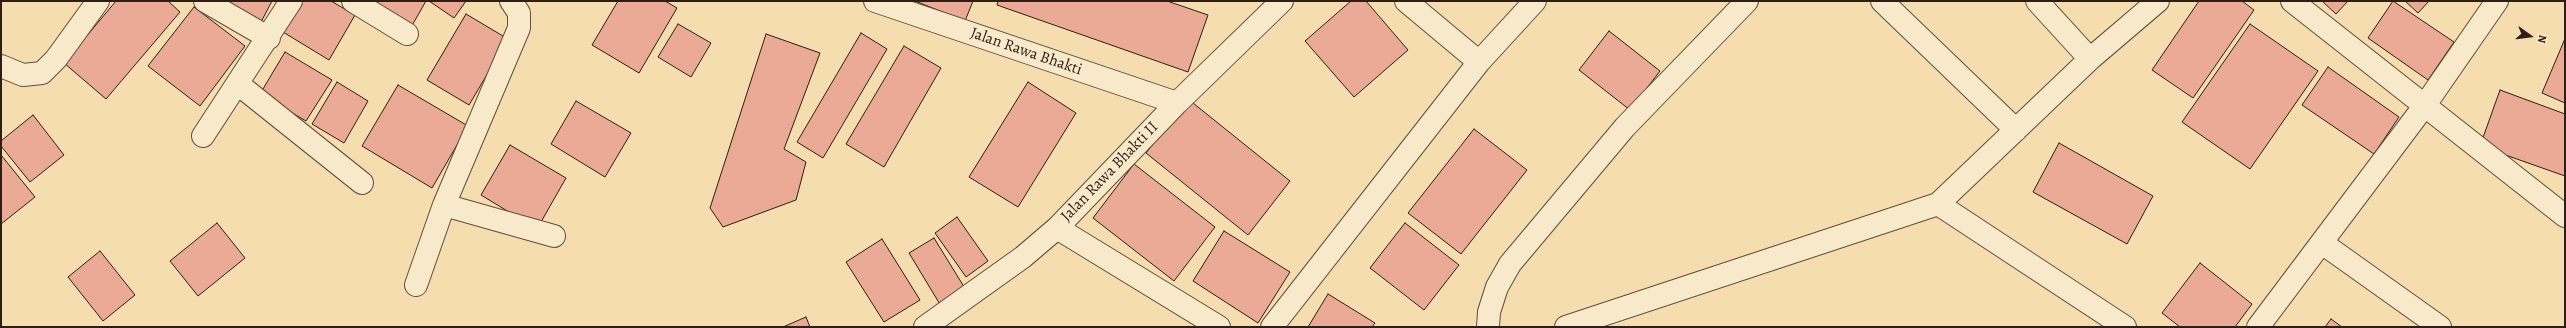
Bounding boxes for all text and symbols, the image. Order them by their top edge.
north arrow [2510,16,2550,56]
street label: Jalan Rawa Bhakti [968,24,1084,80]
text: N [2534,33,2550,45]
street label: Jalan Rawa Bhakti II [1057,118,1163,226]

